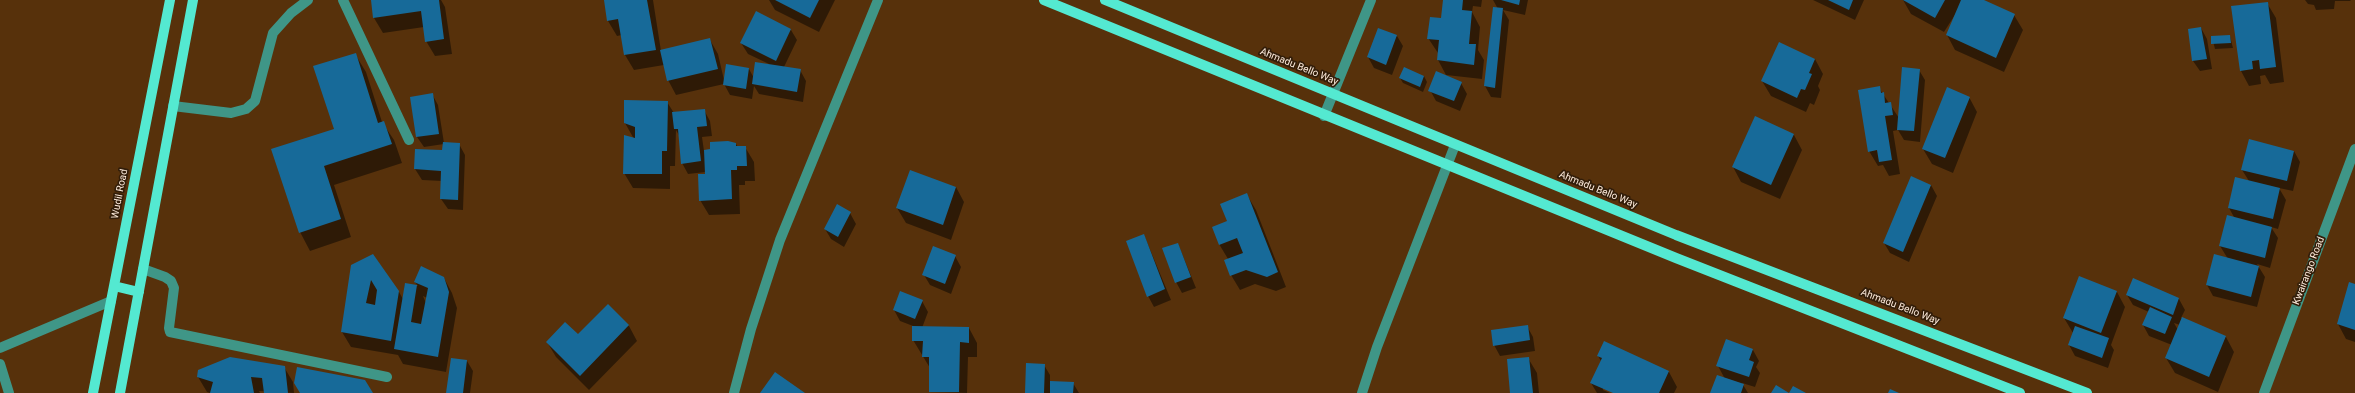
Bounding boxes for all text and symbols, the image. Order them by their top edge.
street label: Ahmadu Bello Way [1258,46,1340,88]
street label: Wudil Road [109,168,131,220]
street label: Ahmadu Bello Way [1557,169,1639,211]
street label: Kwairango Road [2290,235,2328,307]
street label: Ahmadu Bello Way [1859,286,1941,328]

